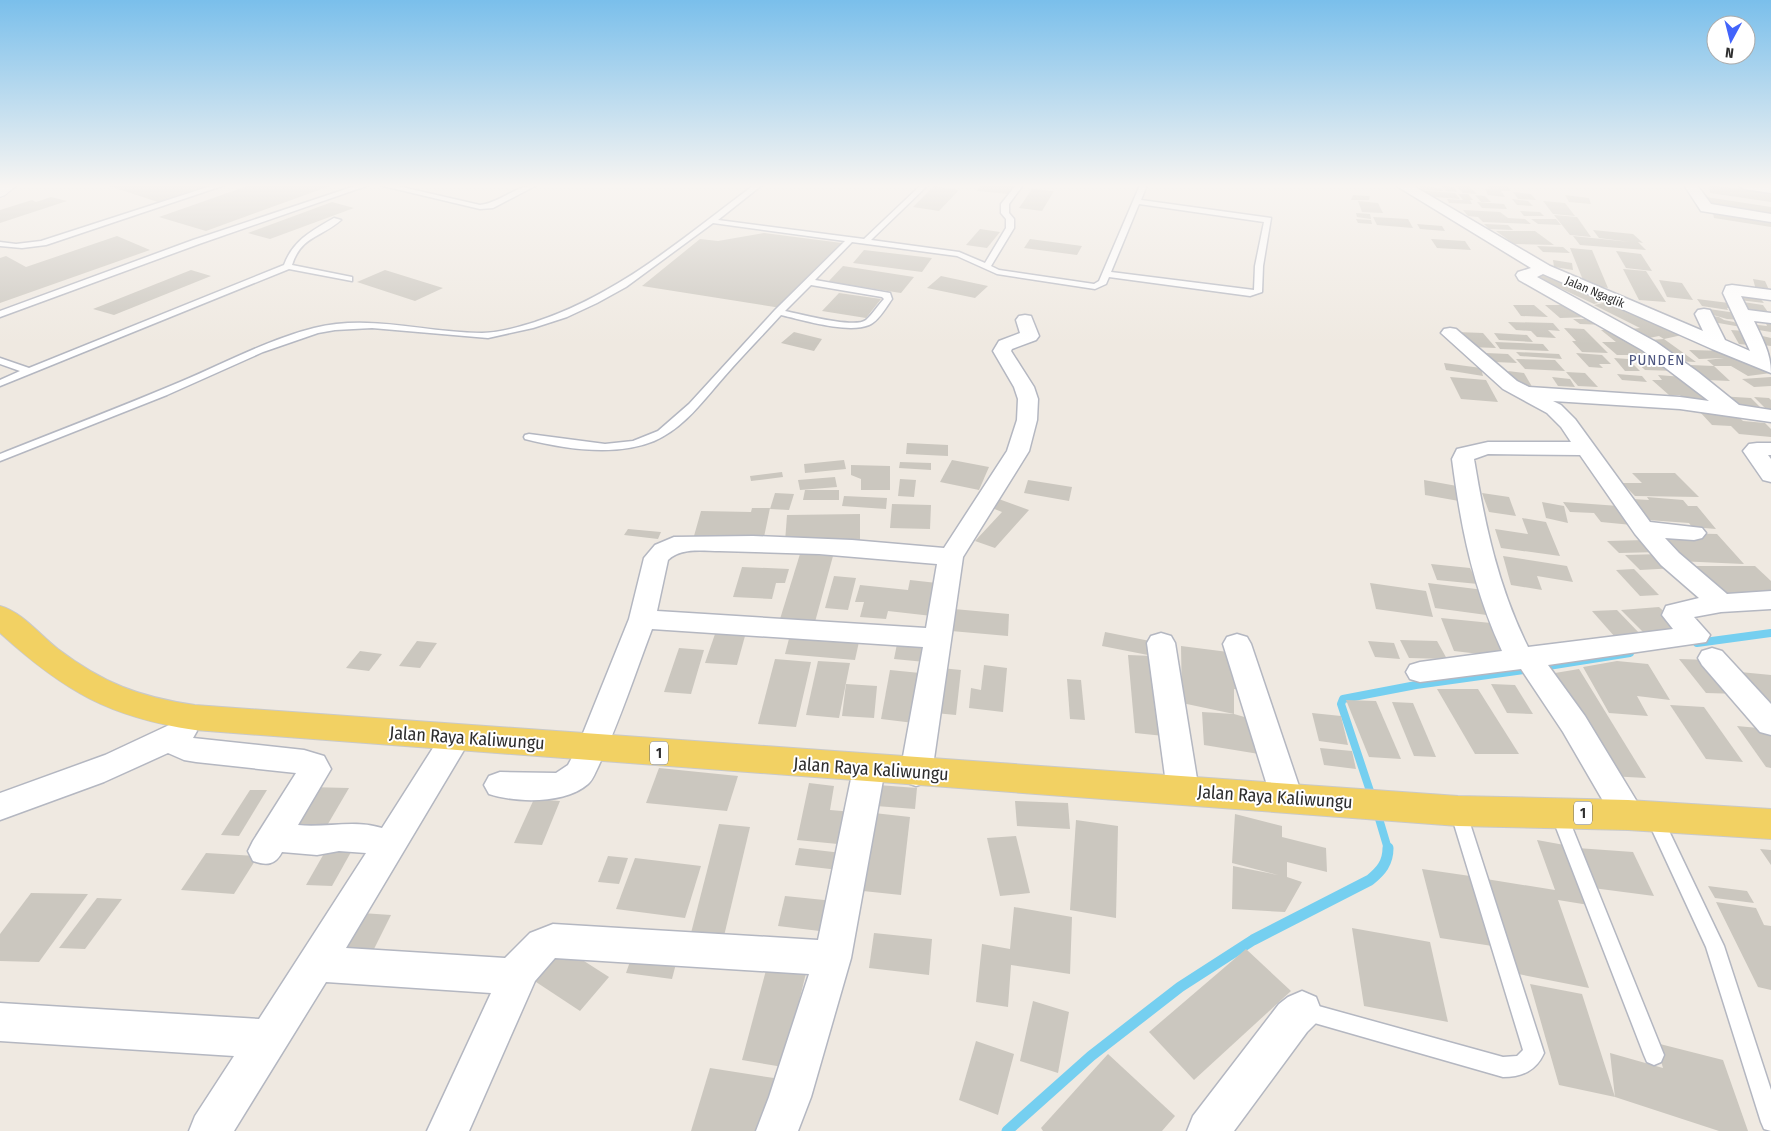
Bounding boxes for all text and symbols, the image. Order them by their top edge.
north arrow [1706,15,1756,65]
text: N [1724,43,1735,61]
street label: Jalan Ngaglik [1563,273,1627,311]
district label: PUNDEN [1629,351,1685,369]
street label: Jalan Raya Kaliwungu [389,722,545,754]
road number: 1 [650,741,668,764]
street label: Jalan Raya Kaliwungu [793,753,949,785]
street label: Jalan Raya Kaliwungu [1197,781,1353,813]
road number: 1 [1574,801,1592,824]

